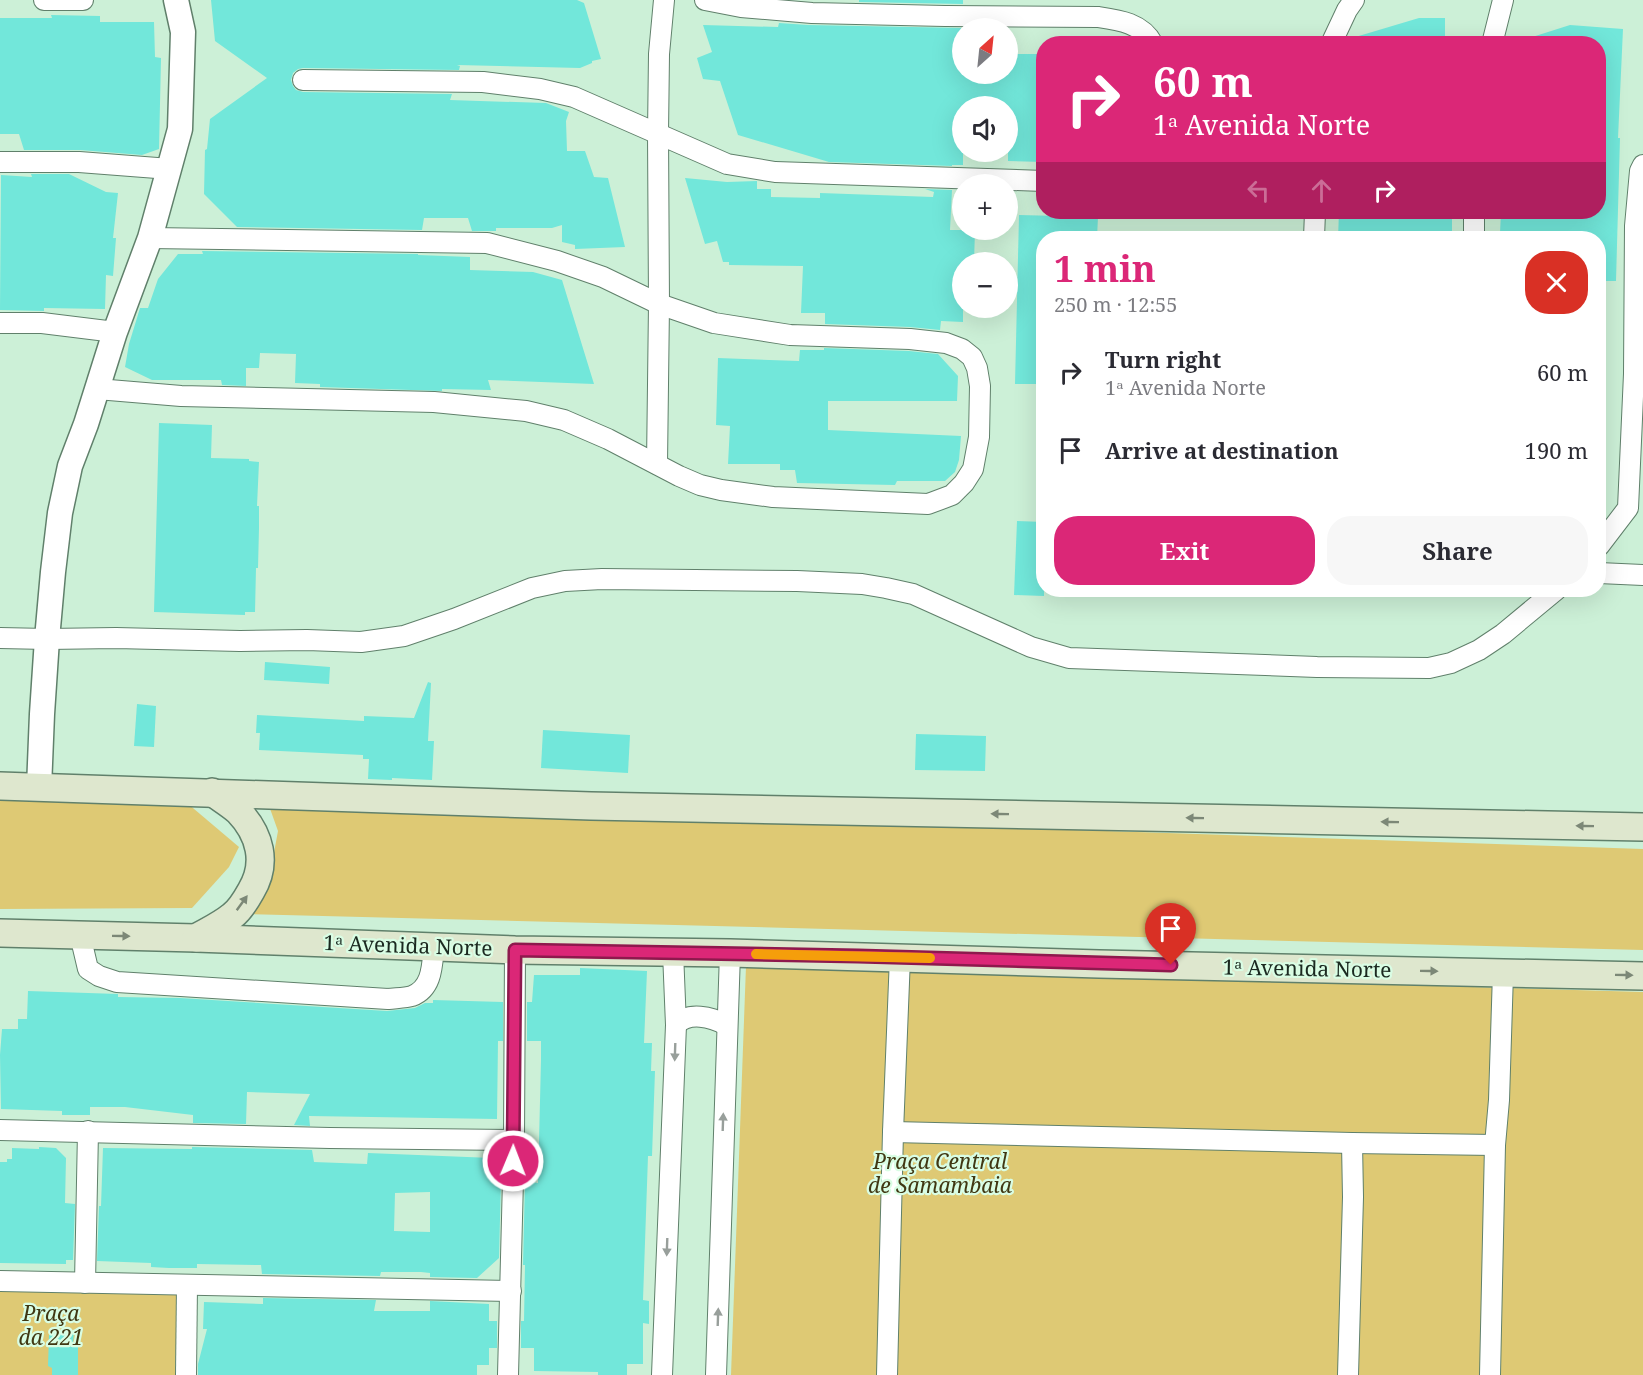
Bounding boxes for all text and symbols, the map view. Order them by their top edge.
north arrow [952,18,1018,84]
map controls [952,18,1018,318]
text: 60 m [1153,52,1253,109]
icon: right [1054,60,1132,138]
button: sound [952,96,1018,162]
text: 1ᵃ Avenida Norte [1153,106,1370,143]
button: + [952,174,1018,240]
icon: left [1242,174,1275,207]
icon: ahead [1305,174,1338,207]
icon: right [1368,174,1401,207]
text: 1 min [1054,244,1156,293]
button: close [1525,251,1588,314]
button: − [952,252,1018,318]
text: 250 m · 12:55 [1054,291,1177,318]
text: Turn right [1105,344,1221,374]
icon: right [1054,356,1087,389]
text: 60 m [1537,357,1588,387]
text: 1ᵃ Avenida Norte [1105,374,1266,401]
icon: arrive [1054,434,1087,467]
text: Arrive at destination [1105,435,1339,465]
text: 190 m [1525,435,1588,465]
button: Exit [1054,516,1315,585]
button: Share [1327,516,1588,585]
one-way arrow [990,810,1009,819]
one-way arrow [1185,813,1204,823]
one-way arrow [1380,817,1399,827]
one-way arrow [1575,821,1594,831]
one-way arrow [236,896,248,912]
pin [1145,903,1196,965]
icon: arrive [1154,912,1187,945]
street label: 1ᵃ Avenida Norte [323,928,493,962]
one-way arrow [112,931,131,940]
street label: 1ᵃ Avenida Norte [1222,953,1392,983]
one-way arrow [1419,966,1438,976]
one-way arrow [1614,971,1633,980]
one-way arrow [670,1043,680,1062]
one-way arrow [719,1112,728,1131]
position arrow [481,1129,545,1193]
park label: Praça Central de Samambaia [868,1147,1013,1199]
one-way arrow [663,1238,672,1257]
park label: Praça da 221 [19,1299,84,1351]
one-way arrow [713,1307,722,1326]

